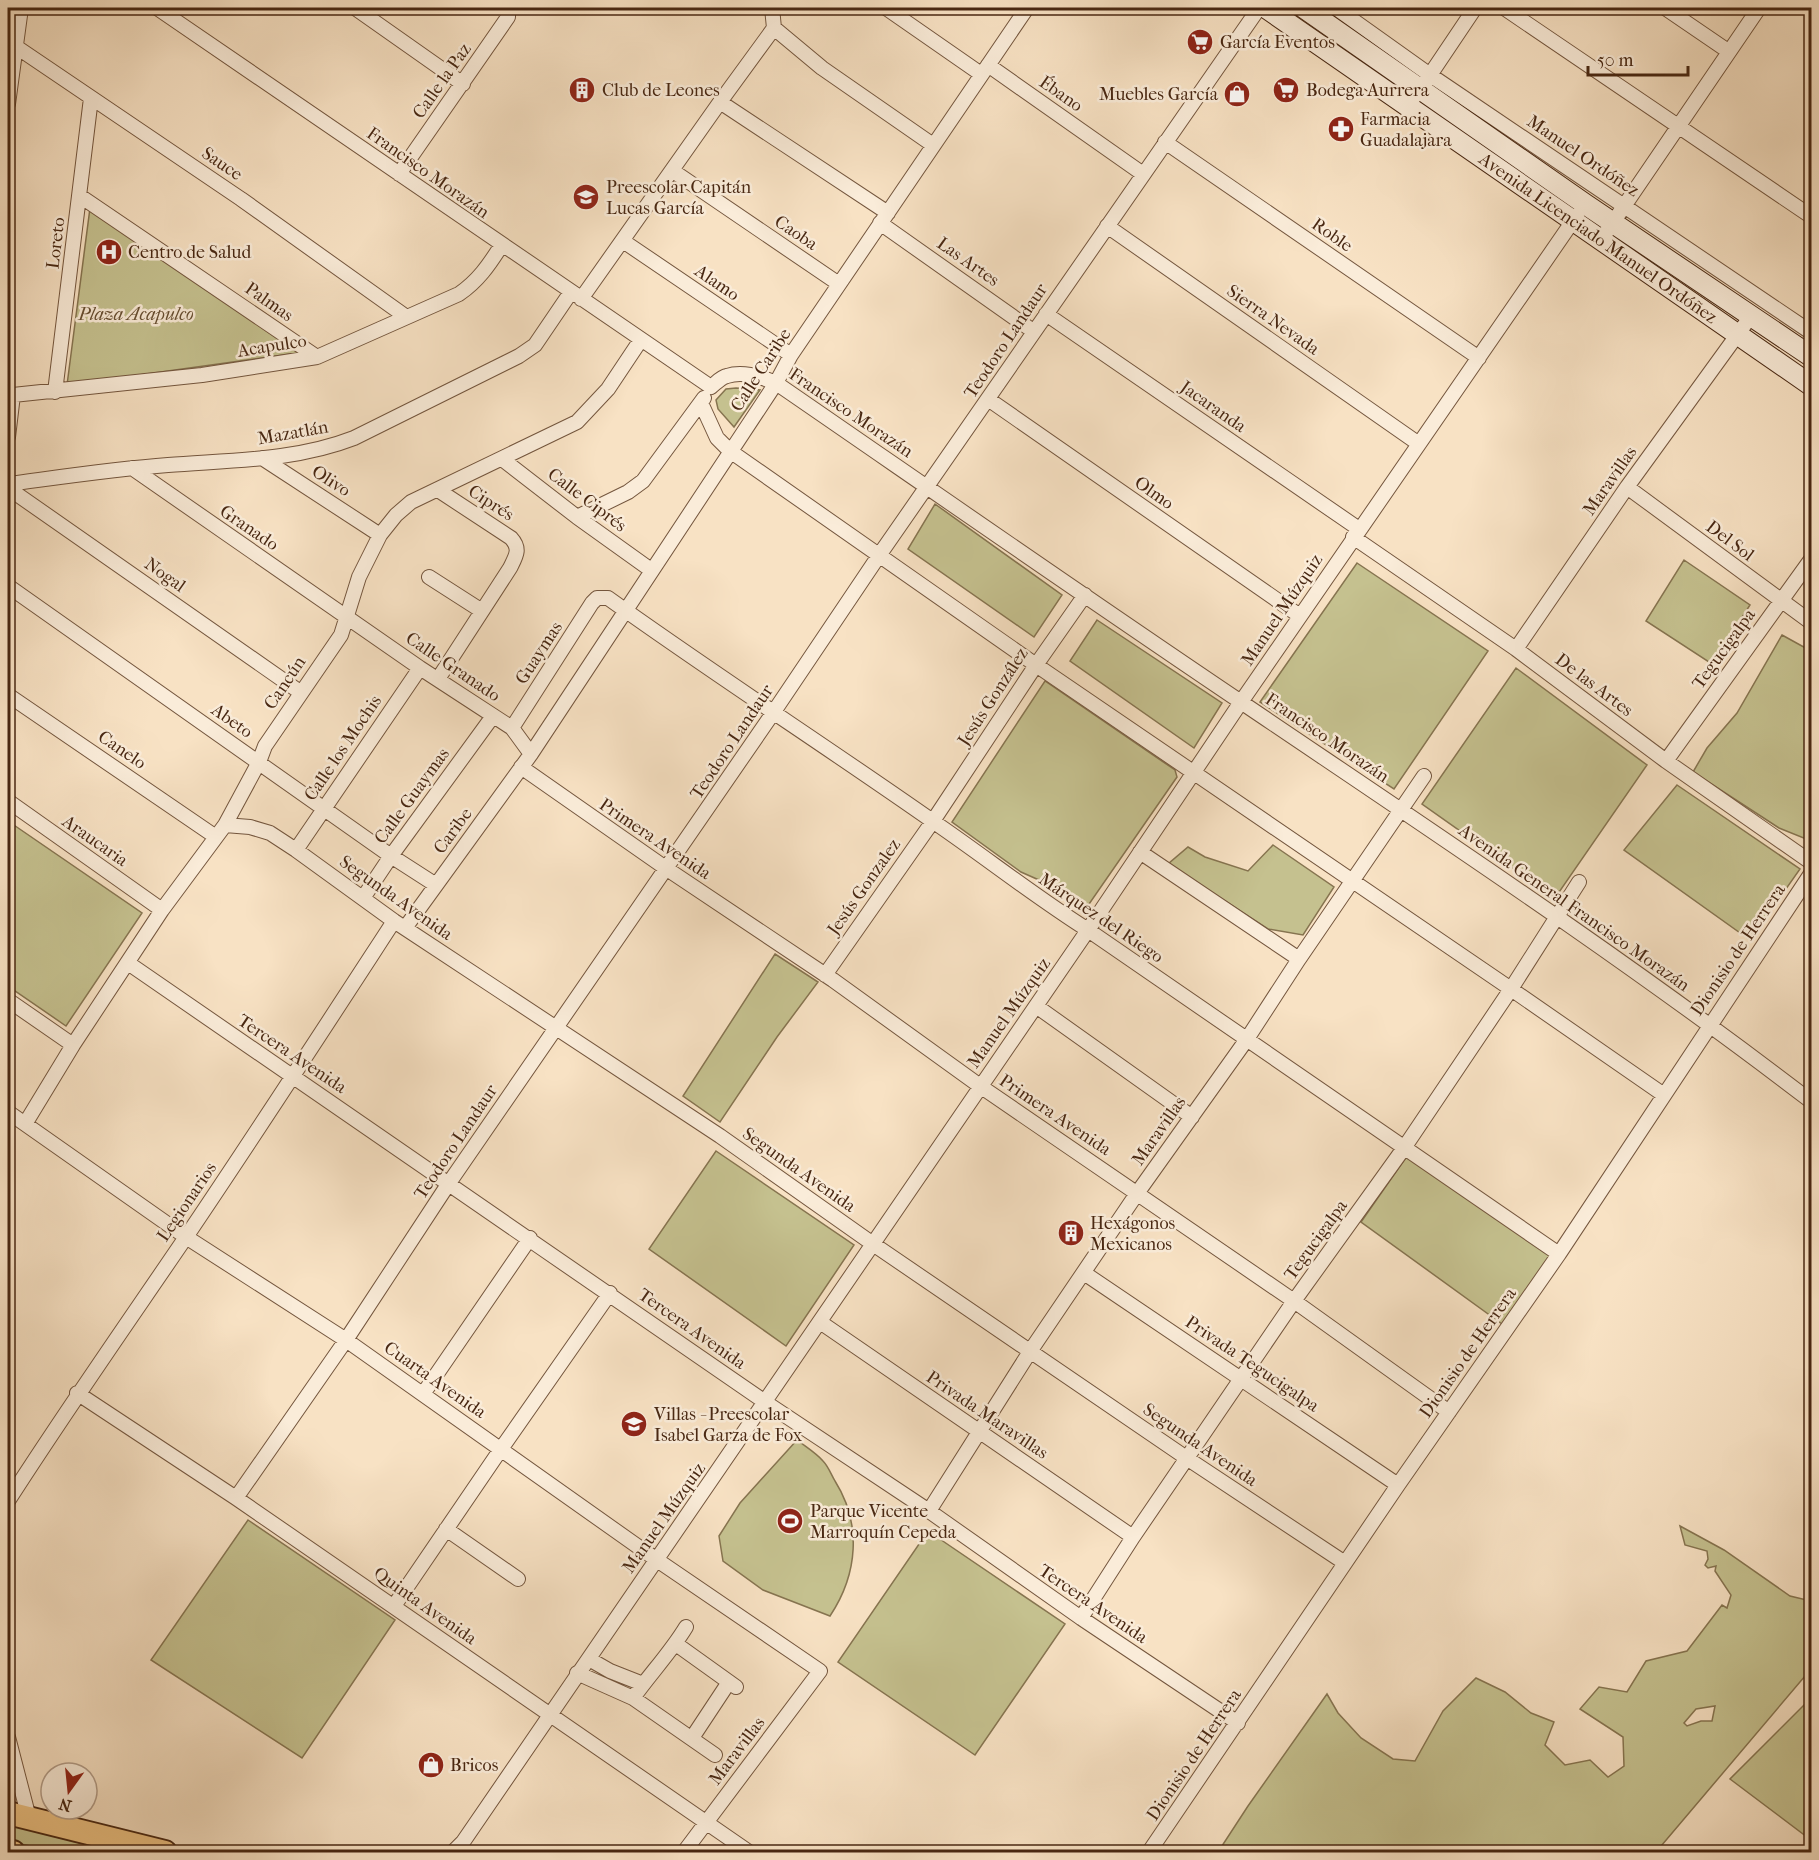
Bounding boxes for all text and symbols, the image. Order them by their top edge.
supermarket icon: García Eventos [1185,27,1215,57]
place label: García Eventos [1220,32,1335,53]
street label: Calle la Paz [408,39,476,123]
scale bar [1588,39,1688,77]
text: 50 m [1597,50,1634,71]
street label: Ébano [1035,71,1087,116]
building icon: Club de Leones [567,75,597,105]
supermarket icon: Bodega Aurrera [1271,75,1301,105]
shop icon: Muebles García [1222,79,1252,109]
place label: Club de Leones [602,80,720,101]
place label: Bodega Aurrera [1306,80,1430,101]
place label: Muebles García [1099,84,1219,105]
place label: Farmacia Guadalajara [1360,109,1452,151]
street label: Manuel Ordóñez [1523,111,1643,201]
pharmacy icon: Farmacia Guadalajara [1326,114,1356,144]
street label: Francisco Morazán [363,123,494,223]
street label: Sauce [198,143,246,185]
street label: Avenida Licenciado Manuel Ordóñez [1474,148,1721,328]
place label: Preescolar Capitán Lucas García [606,177,752,219]
school or university icon: Preescolar Capitán Lucas García [571,182,601,212]
street label: Caoba [771,211,822,255]
street label: Roble [1308,214,1356,257]
street label: Loreto [42,216,70,270]
street label: Las Artes [933,233,1003,291]
hospital icon: Centro de Salud [94,237,124,267]
place label: Centro de Salud [128,242,251,263]
street label: Alamo [690,260,743,305]
street label: Palmas [241,278,297,326]
street label: Teodoro Landaur [960,280,1052,402]
street label: Sierra Nevada [1223,280,1324,360]
park label: Plaza Acapulco [77,304,194,325]
street label: Calle Caribe [726,325,796,415]
street label: Acapulco [235,330,308,362]
street label: Francisco Morazán [785,364,917,462]
street label: Jacaranda [1174,376,1250,438]
street label: Mazatlán [256,416,330,450]
street label: Maravillas [1579,442,1642,520]
street label: Olivo [308,461,354,501]
street label: Calle Ciprés [544,464,631,537]
street label: Olmo [1130,472,1178,514]
street label: Ciprés [464,481,518,526]
street label: Granado [216,501,282,555]
street label: Del Sol [1702,516,1758,566]
street label: Manuel Múzquiz [1237,550,1327,670]
street label: Nogal [140,553,190,597]
street label: Tegucigalpa [1688,604,1760,693]
street label: Guaymas [511,617,567,688]
street label: Calle Granado [402,628,504,706]
street label: Jesús González [952,644,1033,752]
street label: De las Artes [1551,649,1637,721]
street label: Cancún [260,652,311,713]
street label: Teodoro Landaur [686,681,778,803]
street label: Francisco Morazán [1261,689,1393,787]
street label: Calle los Mochis [300,691,386,805]
street label: Abeto [206,699,257,743]
street label: Canelo [94,726,150,774]
street label: Calle Guaymas [370,744,454,848]
street label: Primera Avenida [595,794,715,884]
street label: Caribe [429,804,477,858]
street label: Araucaria [57,810,132,872]
street label: Avenida General Francisco Morazán [1454,819,1694,996]
street label: Jesús Gonzalez [822,835,905,941]
street label: Segunda Avenida [335,851,457,945]
street label: Márquez del Riego [1035,869,1167,967]
street label: Dionisio de Herrera [1686,880,1790,1020]
street label: Manuel Múzquiz [963,954,1055,1072]
street label: Tercera Avenida [234,1010,351,1098]
street label: Primera Avenida [995,1070,1115,1160]
street label: Teodoro Landaur [410,1081,502,1203]
street label: Maravillas [1128,1092,1191,1170]
street label: Segunda Avenida [738,1123,860,1217]
street label: Legionarios [153,1158,221,1246]
street label: Tegucigalpa [1280,1195,1352,1284]
place label: Hexágonos Mexicanos [1090,1213,1176,1255]
building icon: Hexágonos Mexicanos [1056,1218,1086,1248]
street label: Dionisio de Herrera [1415,1283,1521,1422]
street label: Tercera Avenida [634,1284,750,1374]
street label: Privada Tegucigalpa [1181,1312,1323,1417]
street label: Cuarta Avenida [380,1337,491,1423]
street label: Privada Maravillas [922,1366,1052,1464]
street label: Segunda Avenida [1139,1399,1262,1491]
place label: Villas - Preescolar Isabel Garza de Fox [653,1404,803,1446]
school or university icon: Villas - Preescolar Isabel Garza de Fox [619,1409,649,1439]
street label: Manuel Múzquiz [618,1459,710,1577]
place label: Parque Vicente Marroquín Cepeda [810,1501,957,1543]
sports icon: Parque Vicente Marroquín Cepeda [775,1506,805,1536]
street label: Tercera Avenida [1035,1560,1152,1648]
street label: Quinta Avenida [369,1563,481,1650]
street label: Dionisio de Herrera [1142,1685,1246,1825]
street label: Maravillas [705,1713,770,1789]
shop icon: Bricos [416,1750,446,1780]
place label: Bricos [450,1755,499,1776]
north arrow [39,1761,99,1821]
text: N [56,1794,74,1816]

